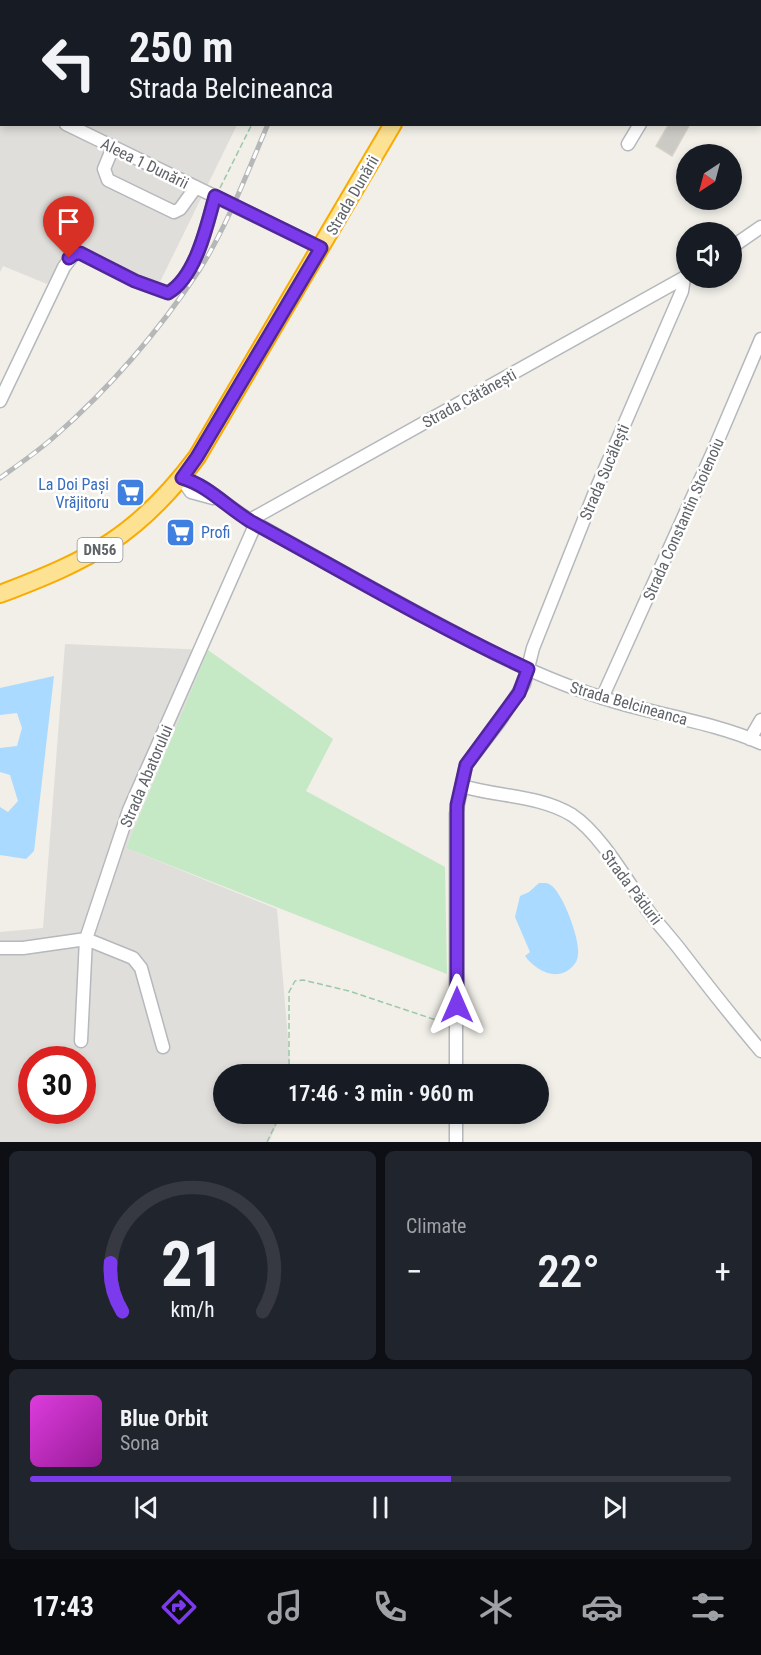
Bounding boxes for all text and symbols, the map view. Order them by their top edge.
text: 250 m [129,23,234,72]
icon: left [30,24,108,102]
text: Strada Belcineanca [129,73,334,105]
street label: Aleea 1 Dunării [98,134,192,193]
north arrow [676,144,742,210]
map controls [676,144,742,288]
street label: Strada Dunării [322,152,383,239]
pin [43,196,94,258]
icon: arrive [52,205,85,238]
button: sound [676,222,742,288]
street label: Strada Cătănești [419,365,520,433]
street label: Strada Sucălești [576,421,634,523]
street label: Strada Constantin Stoienoiu [639,435,728,603]
place label: La Doi Pași Vrăjitoru [38,475,109,512]
supermarket icon: La Doi Pași Vrăjitoru [114,477,146,509]
supermarket icon: Profi [164,516,196,548]
place label: Profi [201,523,230,542]
road number: DN56 [78,538,122,562]
street label: Strada Belcineanca [568,678,690,729]
street label: Strada Abatorului [116,722,177,830]
street label: Strada Pădurii [597,846,666,929]
position arrow [425,973,489,1037]
speed limit sign: 30 [18,1046,96,1124]
text: 17:46 · 3 min · 960 m [288,1081,474,1106]
text: Climate [406,1214,466,1238]
text: 21 [161,1228,224,1301]
text: 22° [537,1245,600,1298]
text: − [406,1252,423,1291]
text: + [715,1252,731,1291]
text: km/h [170,1298,215,1323]
text: Blue Orbit [120,1406,208,1431]
text: Sona [120,1431,160,1455]
icon: previous [130,1491,163,1524]
icon: pause [364,1491,397,1524]
icon: next [598,1491,631,1524]
icon: directions [158,1586,200,1628]
icon: music [264,1586,306,1628]
icon: phone [369,1586,411,1628]
icon: climate [475,1586,517,1628]
icon: car [581,1586,623,1628]
icon: filters [687,1586,729,1628]
text: 17:43 [32,1591,94,1623]

